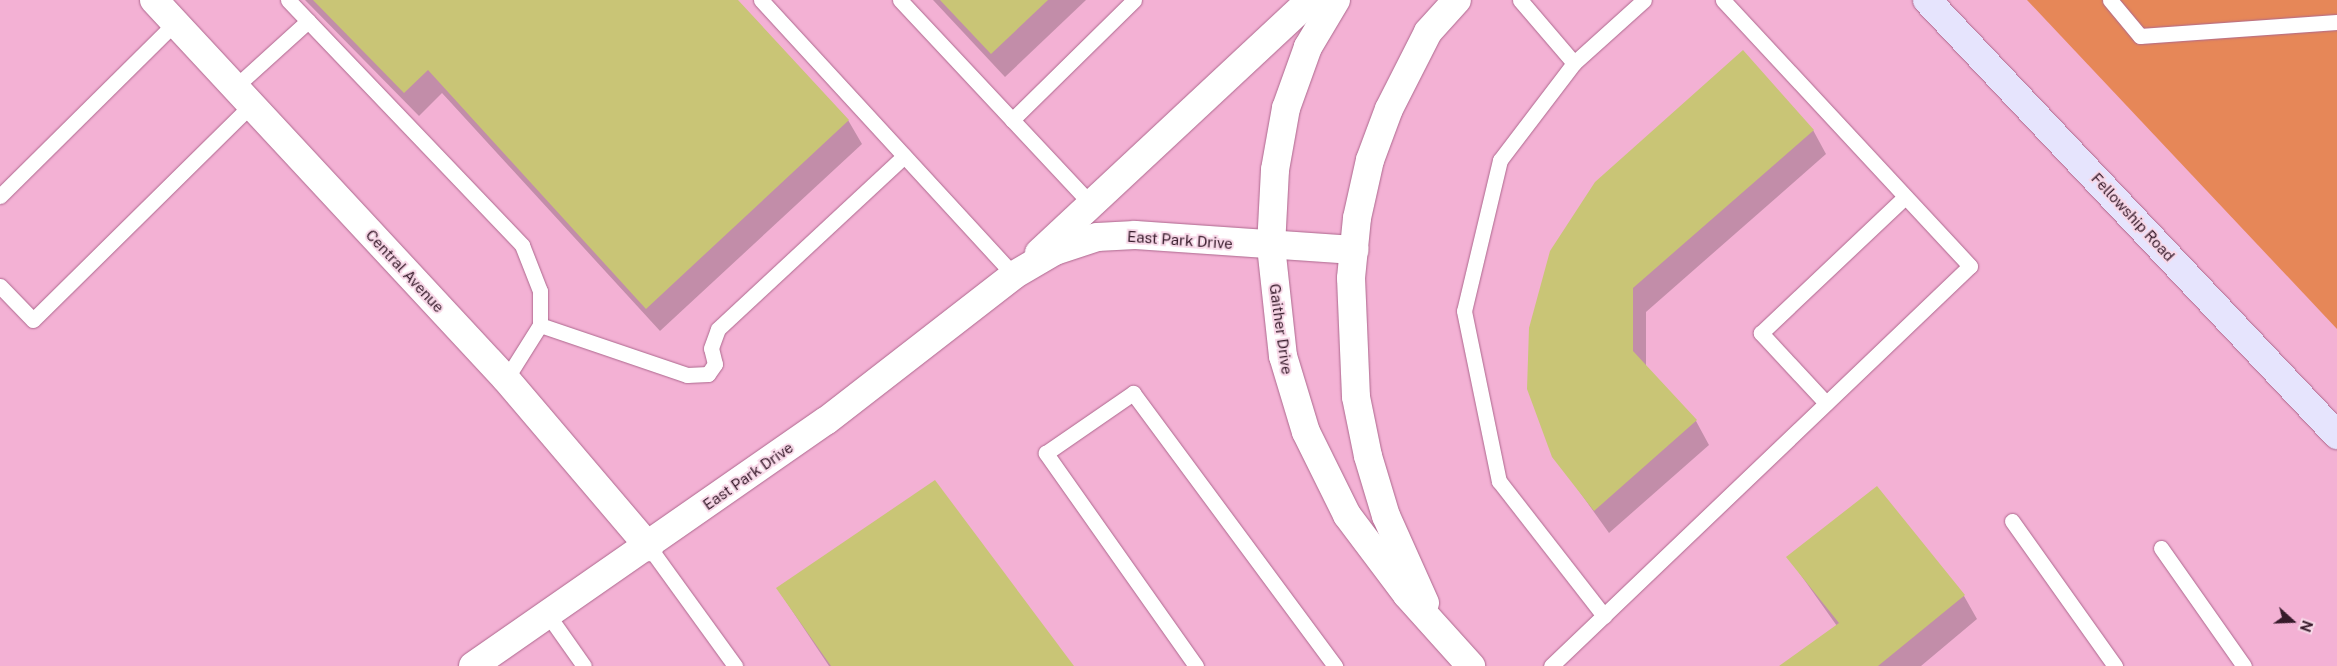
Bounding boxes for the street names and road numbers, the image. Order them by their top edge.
street label: Fellowship Road [2088,169,2178,265]
street label: Central Avenue [362,226,448,316]
street label: East Park Drive [1127,227,1233,253]
street label: Gaither Drive [1266,282,1296,376]
street label: East Park Drive [699,438,797,514]

